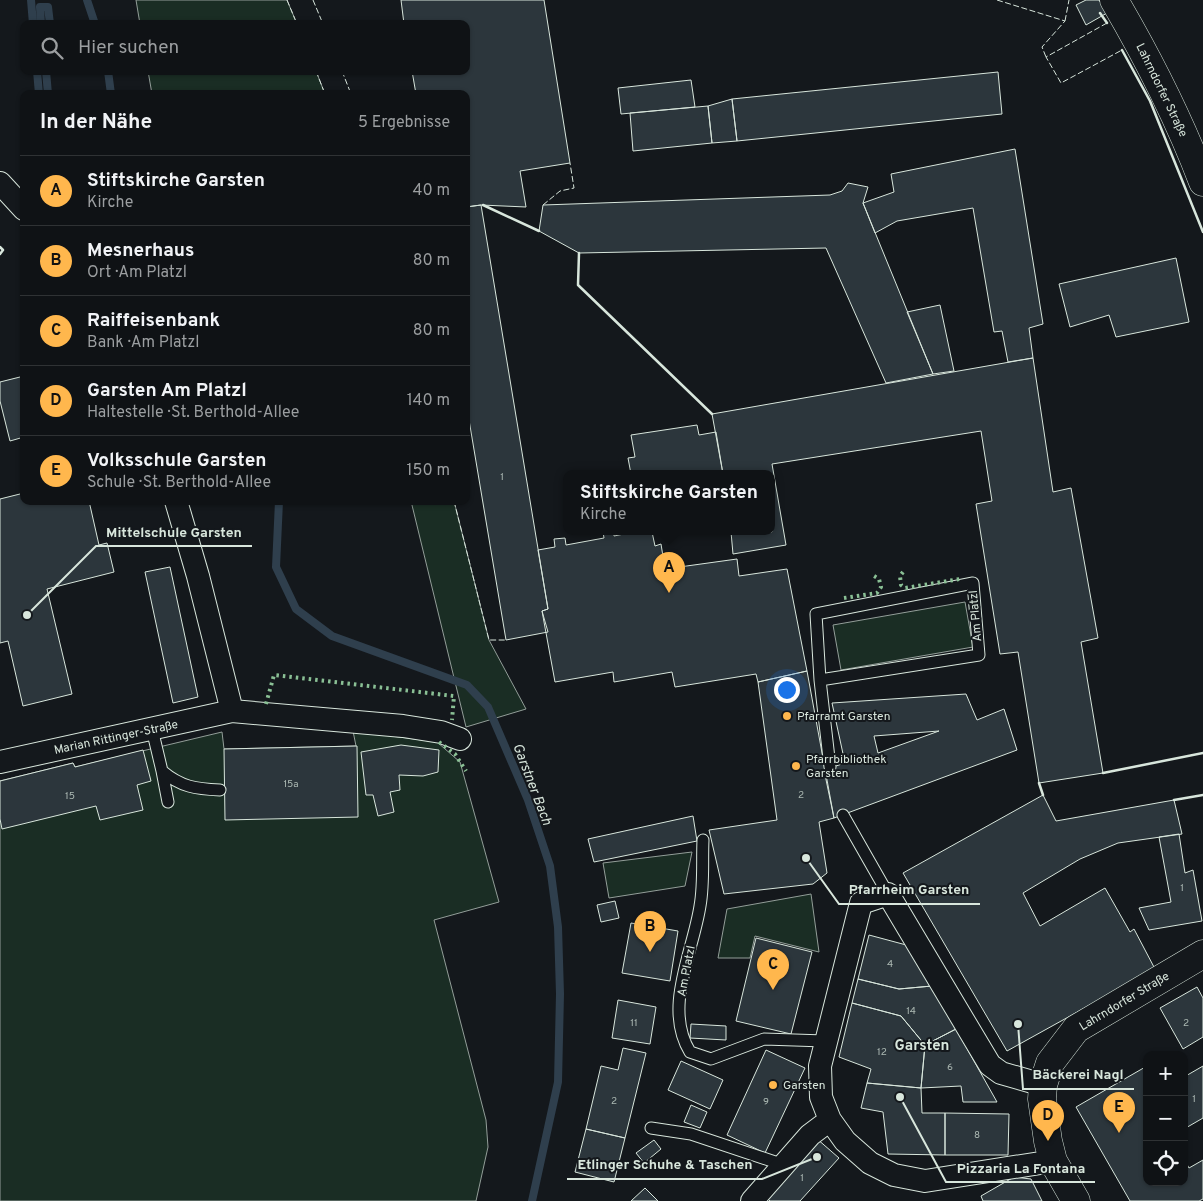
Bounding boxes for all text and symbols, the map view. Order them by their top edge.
search box [20,20,470,75]
icon: search [38,34,66,62]
text: Hier suchen [78,36,179,60]
street label: Lahrndorfer Straße [1131,41,1191,140]
text: In der Nähe [40,109,152,136]
text: 5 Ergebnisse [358,113,450,133]
text: Stiftskirche Garsten [87,169,265,193]
text: A [50,181,62,201]
text: 40 m [412,181,450,201]
text: Kirche [87,193,133,213]
text: Mesnerhaus [87,239,194,263]
text: B [50,251,62,271]
text: 80 m [413,251,450,271]
text: Ort · Am Platzl [87,263,187,283]
text: Raiffeisenbank [87,309,220,333]
text: C [51,321,61,341]
text: 80 m [413,321,450,341]
text: Bank · Am Platzl [87,333,199,353]
text: Garsten Am Platzl [87,379,247,403]
text: D [50,391,62,411]
text: 140 m [407,391,450,411]
text: Haltestelle · St. Berthold-Allee [87,403,299,423]
text: Volksschule Garsten [87,449,267,473]
text: E [51,461,61,481]
text: 150 m [407,461,450,481]
popup [563,470,775,535]
house number: 1 [500,471,504,484]
text: Schule · St. Berthold-Allee [87,473,271,493]
text: Stiftskirche Garsten [580,481,758,505]
text: Kirche [580,505,626,525]
callout: Mittelschule Garsten [96,517,252,546]
text: Mittelschule Garsten [106,525,242,542]
pin: A [653,552,685,593]
street label: Am Platzl [966,590,986,642]
your location [774,677,800,703]
place label: Pfarramt Garsten [797,709,890,725]
marker: Pfarramt Garsten [781,710,793,722]
street label: Marian Rittinger-Straße [53,717,180,759]
water label: Garstner Bach [508,741,555,828]
place label: Pfarrbibliothek Garsten [806,752,887,782]
marker: Pfarrbibliothek Garsten [790,760,802,772]
house number: 15a [283,778,299,791]
house number: 2 [798,789,804,802]
house number: 15 [65,790,75,803]
callout: Pfarrheim Garsten [839,875,980,904]
text: Pfarrheim Garsten [849,882,969,899]
house number: 1 [1180,882,1184,895]
pin: B [634,911,666,952]
street label: Am Platzl [674,944,700,998]
pin: C [757,949,789,990]
house number: 4 [887,958,893,971]
street label: Lahrndorfer Straße [1077,969,1172,1035]
house number: 14 [906,1005,916,1018]
house number: 11 [630,1017,638,1030]
house number: 2 [1183,1017,1189,1030]
district label: Garsten [894,1037,950,1056]
house number: 12 [877,1046,887,1059]
map controls [1143,1051,1188,1186]
button: + [1143,1051,1188,1096]
callout: Bäckerei Nagl [1023,1060,1134,1089]
house number: 6 [947,1061,953,1074]
text: Bäckerei Nagl [1032,1067,1124,1084]
place label: Garsten [783,1078,826,1094]
marker: Garsten [767,1079,779,1091]
pin: E [1103,1092,1135,1133]
house number: 1 [1192,1093,1196,1106]
house number: 2 [611,1095,617,1108]
house number: 9 [763,1096,769,1109]
button: − [1143,1096,1188,1141]
pin: D [1032,1100,1064,1141]
house number: 8 [974,1129,980,1142]
button: locate [1143,1141,1188,1186]
callout: Etlinger Schuhe & Taschen [567,1150,762,1179]
callout: Pizzaria La Fontana [946,1153,1095,1182]
text: Etlinger Schuhe & Taschen [577,1157,753,1174]
text: Pizzaria La Fontana [957,1161,1085,1178]
house number: 1 [800,1172,804,1185]

